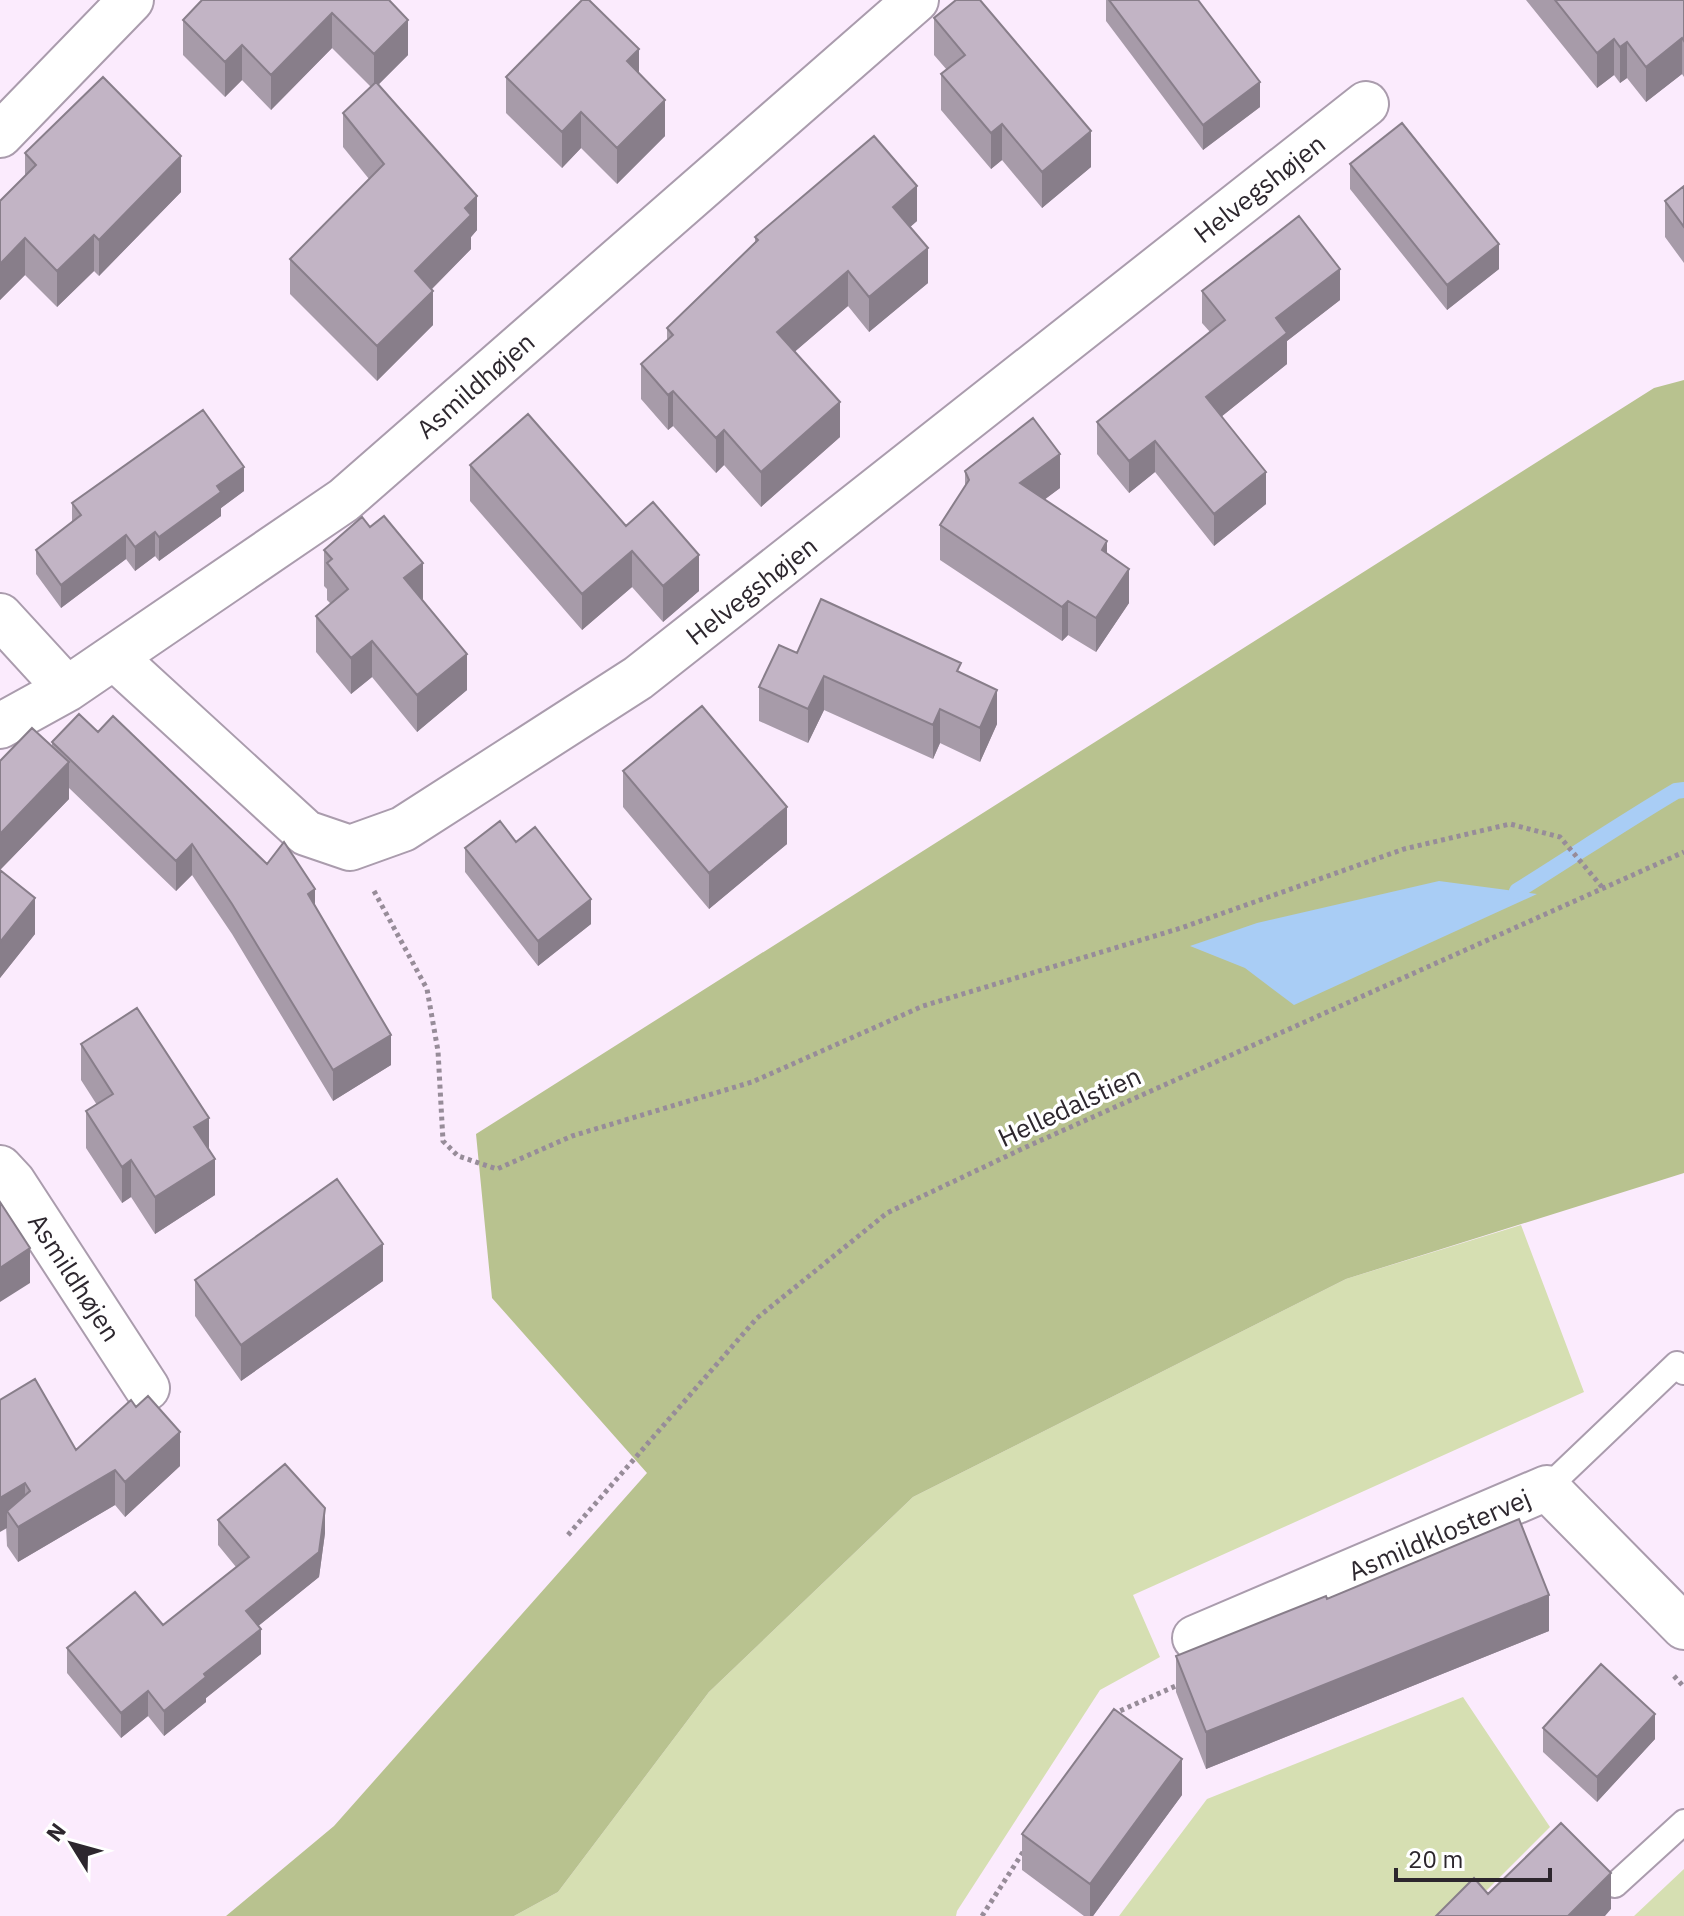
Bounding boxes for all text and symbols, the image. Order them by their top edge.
street label: Helvegshøjen [1186,126,1332,250]
street label: Asmildhøjen [409,324,541,446]
street label: Helvegshøjen [678,528,824,652]
street label: Helledalstien [992,1058,1146,1154]
street label: Asmildhøjen [21,1207,129,1347]
street label: Asmildklostervej [1343,1480,1535,1588]
north arrow [32,1804,112,1884]
text: N [39,1817,72,1847]
scale bar [1396,1832,1550,1882]
text: 20 m [1408,1843,1463,1875]

